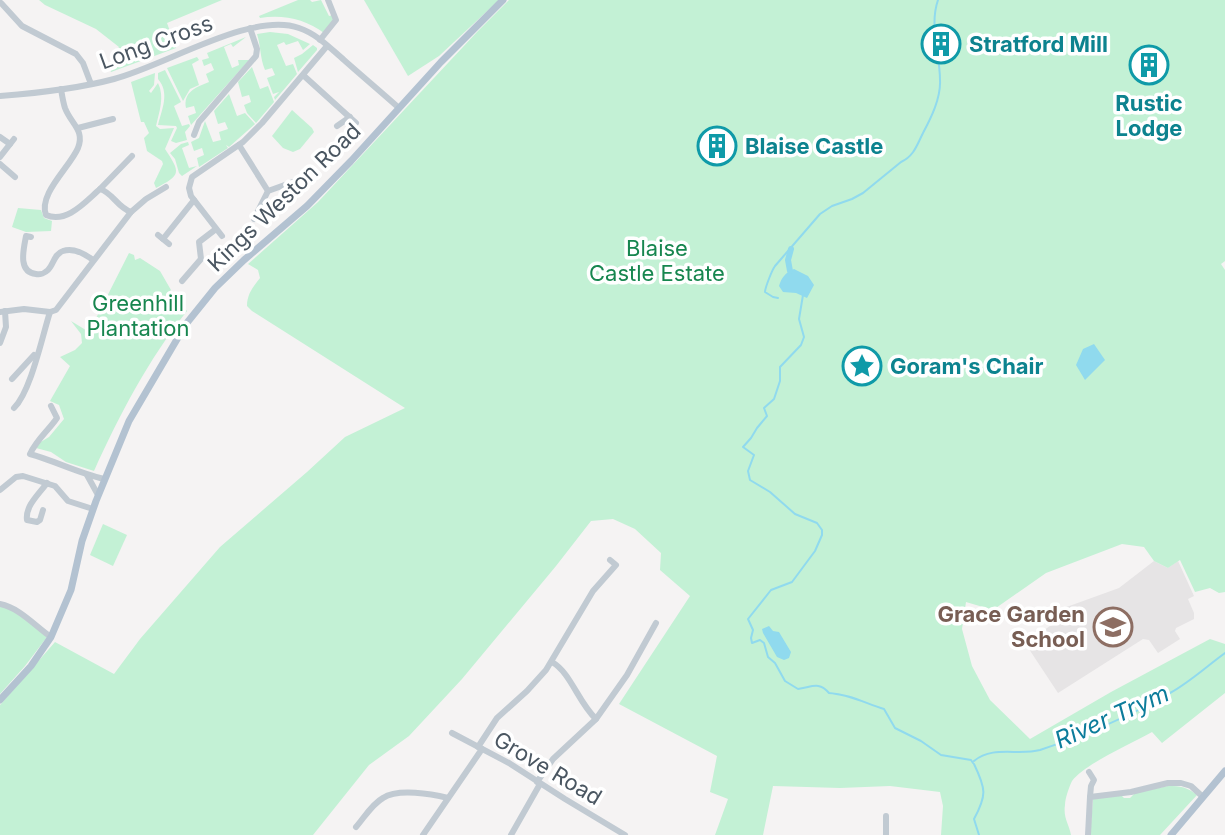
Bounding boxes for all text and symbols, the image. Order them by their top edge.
street label: Long Cross [96,9,216,75]
building icon: Stratford Mill [920,23,962,65]
place label: Stratford Mill [969,31,1108,57]
building icon: Rustic Lodge [1128,44,1170,86]
place label: Rustic Lodge [1115,90,1183,141]
street label: Kings Weston Road [202,117,366,277]
building icon: Blaise Castle [696,125,738,167]
place label: Blaise Castle [745,133,883,159]
park label: Blaise Castle Estate [589,235,725,286]
park label: Greenhill Plantation [86,290,190,341]
place icon: Goram's Chair [841,345,883,387]
place label: Goram's Chair [890,353,1044,379]
place label: Grace Garden School [937,601,1085,652]
school or university icon: Grace Garden School [1092,606,1134,648]
water label: River Trym [1050,678,1173,755]
street label: Grove Road [489,726,607,810]

